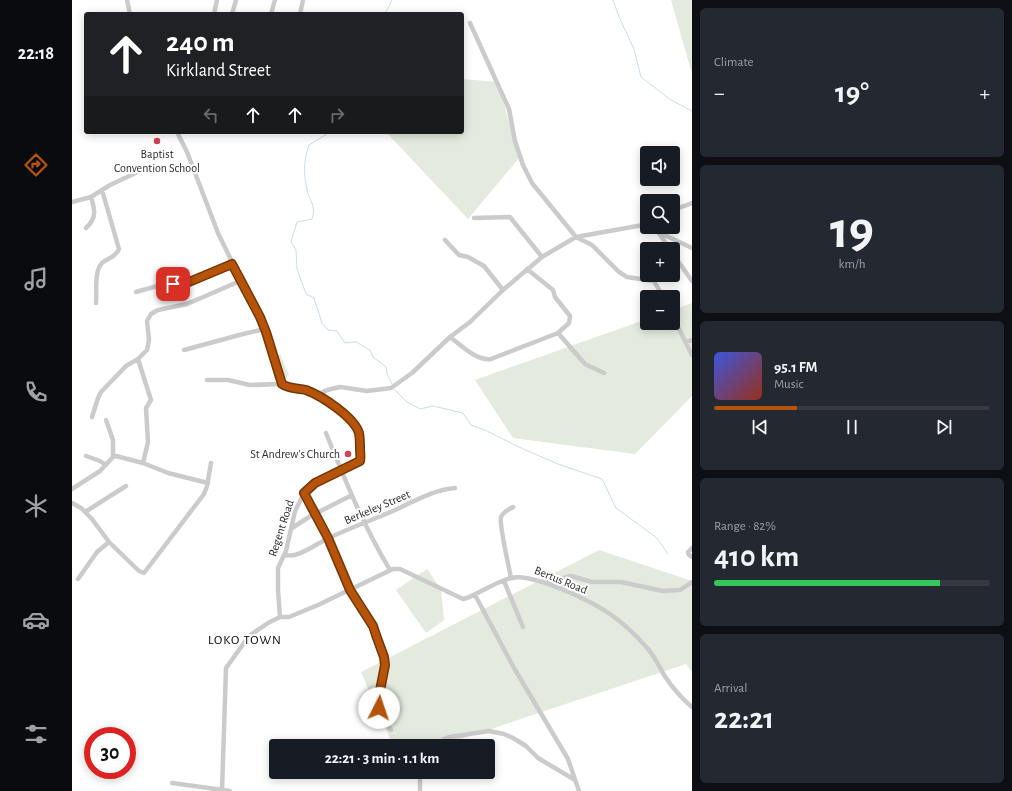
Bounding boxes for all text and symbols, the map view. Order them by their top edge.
icon: ahead [100,28,152,80]
text: 240 m [166,29,235,57]
text: 22:18 [18,45,54,63]
text: Climate [714,56,753,69]
text: Kirkland Street [166,62,271,80]
text: 19° [835,78,869,108]
text: − [714,82,725,104]
text: + [979,82,990,104]
icon: left [200,104,222,126]
icon: ahead [242,104,264,126]
icon: ahead [284,104,306,126]
icon: right [326,104,348,126]
marker: Baptist Convention School [152,136,162,146]
map controls [640,146,680,330]
button: sound [640,146,680,186]
place label: Baptist Convention School [114,148,200,174]
icon: directions [22,151,50,179]
button: search [640,194,680,234]
text: 19 [830,205,874,257]
button: + [640,242,680,282]
text: km/h [839,258,865,271]
icon: music [22,265,50,293]
pin [156,267,190,301]
icon: arrive [162,273,184,295]
button: − [640,290,680,330]
text: 95.1 FM [774,360,817,375]
icon: phone [22,378,50,406]
text: Music [774,378,804,391]
icon: previous [749,416,771,438]
icon: pause [841,416,863,438]
icon: next [933,416,955,438]
place label: St Andrew's Church [250,448,340,460]
marker: St Andrew's Church [343,449,353,459]
street label: Berkeley Street [342,488,412,527]
icon: climate [22,492,50,520]
street label: Regent Road [266,498,296,558]
text: Range · 82% [714,520,776,533]
text: 410 km [714,542,799,572]
street label: Bertus Road [533,564,589,596]
icon: car [22,606,50,634]
district label: LOKO TOWN [208,634,282,647]
text: Arrival [714,682,747,695]
position arrow [358,687,400,729]
text: 22:21 [714,704,774,734]
icon: filters [22,720,50,748]
speed limit sign: 30 [84,727,136,779]
text: 22:21 · 3 min · 1.1 km [325,751,439,766]

